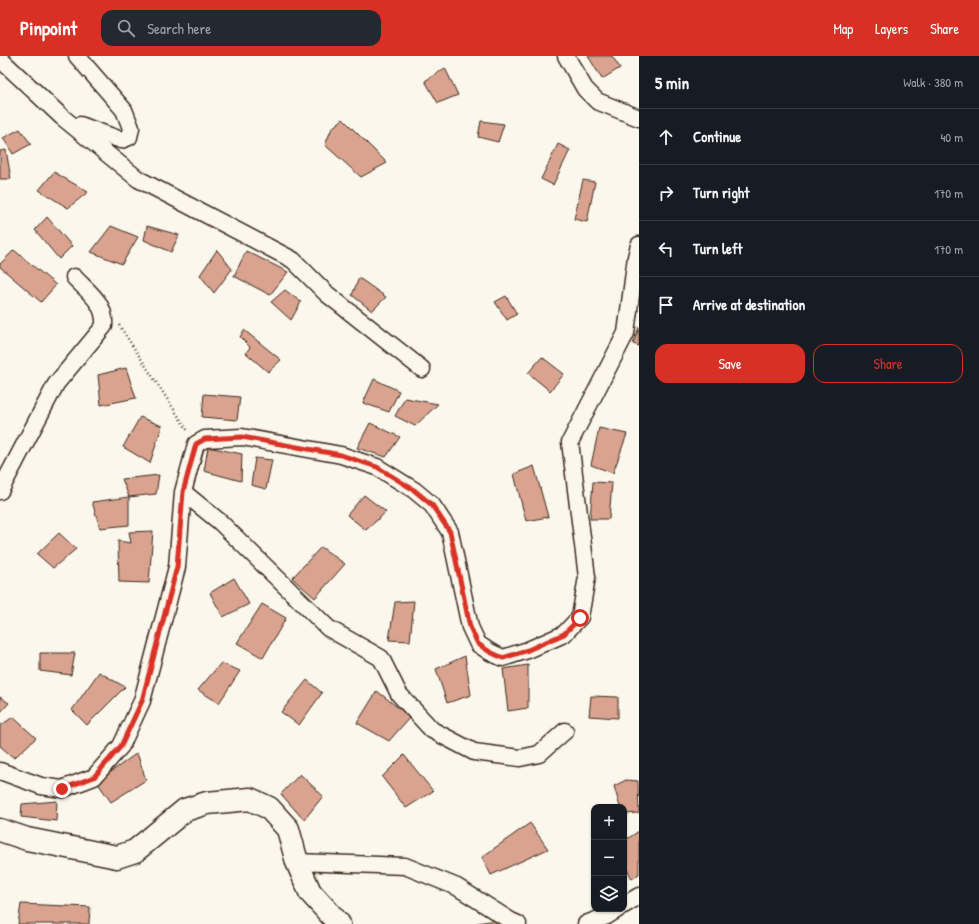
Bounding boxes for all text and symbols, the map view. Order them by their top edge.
search box [101,10,381,46]
text: Pinpoint [20,15,77,41]
icon: search [115,17,137,39]
text: Search here [147,18,211,39]
text: Map [833,19,853,38]
text: Layers [875,19,908,38]
text: Share [930,19,959,38]
text: 5 min [655,71,689,94]
text: Walk · 380 m [903,73,963,91]
icon: ahead [655,126,677,148]
text: Continue [693,126,741,147]
text: 40 m [940,128,963,146]
icon: right [655,182,677,204]
text: Turn right [693,182,749,203]
text: 170 m [934,184,963,202]
icon: left [655,238,677,260]
text: Turn left [693,238,743,259]
text: 170 m [934,240,963,258]
icon: arrive [655,294,677,316]
text: Arrive at destination [693,294,805,315]
button: Save [655,344,805,383]
button: Share [813,344,963,383]
route start [571,609,589,627]
route end [53,780,71,798]
map controls [591,804,627,912]
button: + [591,804,627,840]
button: − [591,840,627,876]
button: layers [591,876,627,912]

